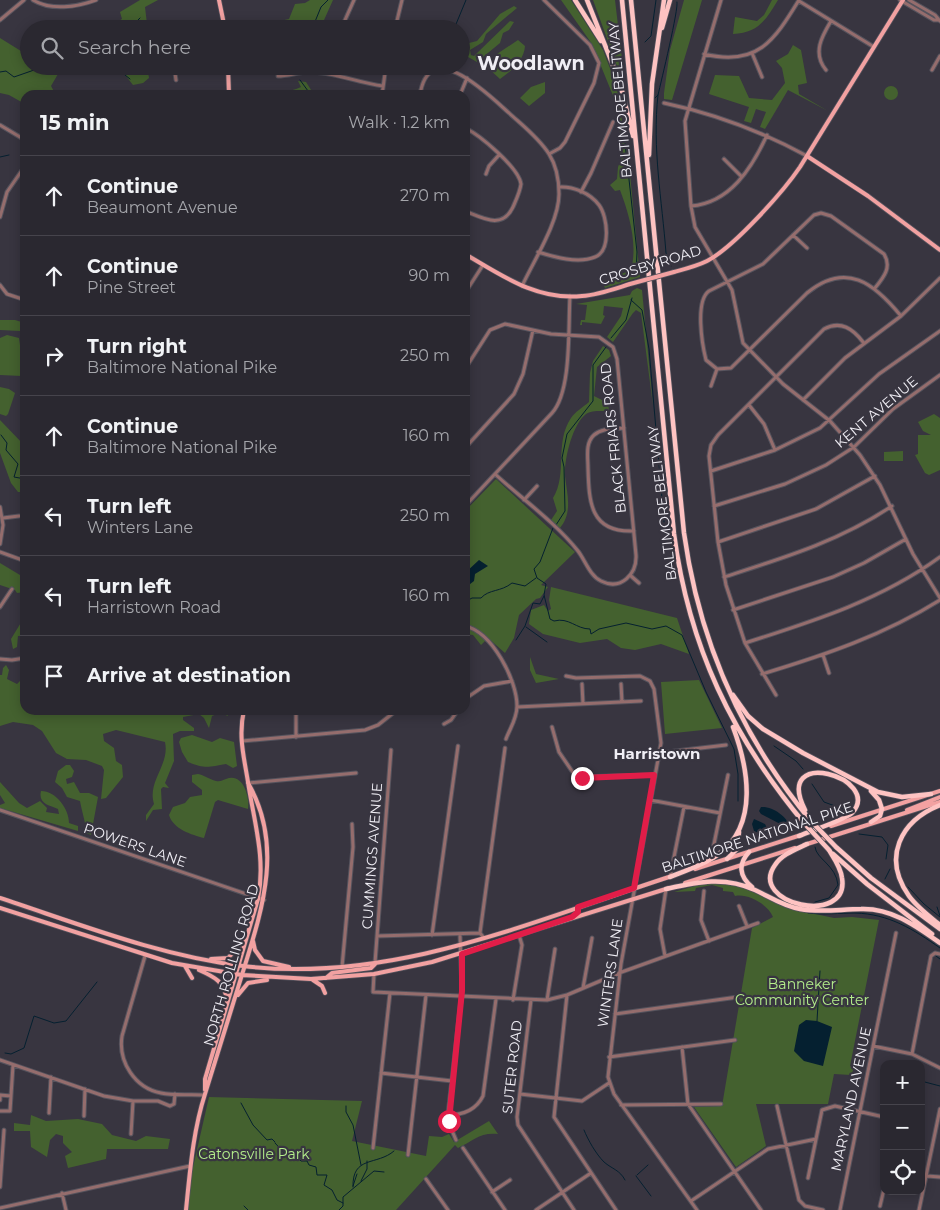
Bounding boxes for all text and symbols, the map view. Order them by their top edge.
search box [20,20,470,75]
street label: BALTIMORE BELTWAY [604,21,636,179]
icon: search [38,34,66,62]
text: Search here [78,36,191,59]
district label: Woodlawn [477,52,585,75]
text: 15 min [40,110,110,135]
text: Walk · 1.2 km [348,113,450,132]
text: Continue [87,175,178,198]
icon: ahead [40,182,68,210]
text: 270 m [400,186,450,205]
text: Beaumont Avenue [87,198,238,217]
street label: CROSBY ROAD [597,241,703,289]
text: Continue [87,255,178,278]
icon: ahead [40,262,68,290]
text: 90 m [408,266,450,285]
text: Pine Street [87,278,176,297]
text: Turn right [87,335,187,358]
icon: right [40,342,68,370]
text: 250 m [400,346,450,365]
text: Baltimore National Pike [87,358,277,377]
street label: BLACK FRIARS ROAD [596,362,630,514]
street label: KENT AVENUE [831,372,921,452]
text: Continue [87,415,178,438]
icon: ahead [40,422,68,450]
street label: BALTIMORE BELTWAY [644,424,680,582]
text: 160 m [403,426,450,445]
text: Baltimore National Pike [87,438,277,457]
text: Turn left [87,495,172,518]
icon: left [40,502,68,530]
text: 250 m [400,506,450,525]
text: Winters Lane [87,518,193,537]
text: Turn left [87,575,172,598]
icon: left [40,582,68,610]
text: 160 m [403,586,450,605]
text: Harristown Road [87,598,221,617]
icon: arrive [40,662,68,690]
text: Arrive at destination [87,664,291,687]
district label: Harristown [614,744,700,763]
route end [571,767,594,790]
street label: CUMMINGS AVENUE [358,782,386,930]
street label: BALTIMORE NATIONAL PIKE [659,798,855,876]
street label: POWERS LANE [81,819,189,871]
street label: NORTH ROLLING ROAD [199,882,263,1048]
street label: WINTERS LANE [593,917,627,1029]
park label: Banneker Community Center [735,975,869,1009]
street label: SUTER ROAD [498,1019,526,1115]
street label: MARYLAND AVENUE [827,1025,875,1173]
map controls [880,1060,925,1195]
button: + [880,1060,925,1105]
button: − [880,1105,925,1150]
route start [438,1110,461,1133]
park label: Catonsville Park [198,1145,310,1163]
button: locate [880,1150,925,1195]

